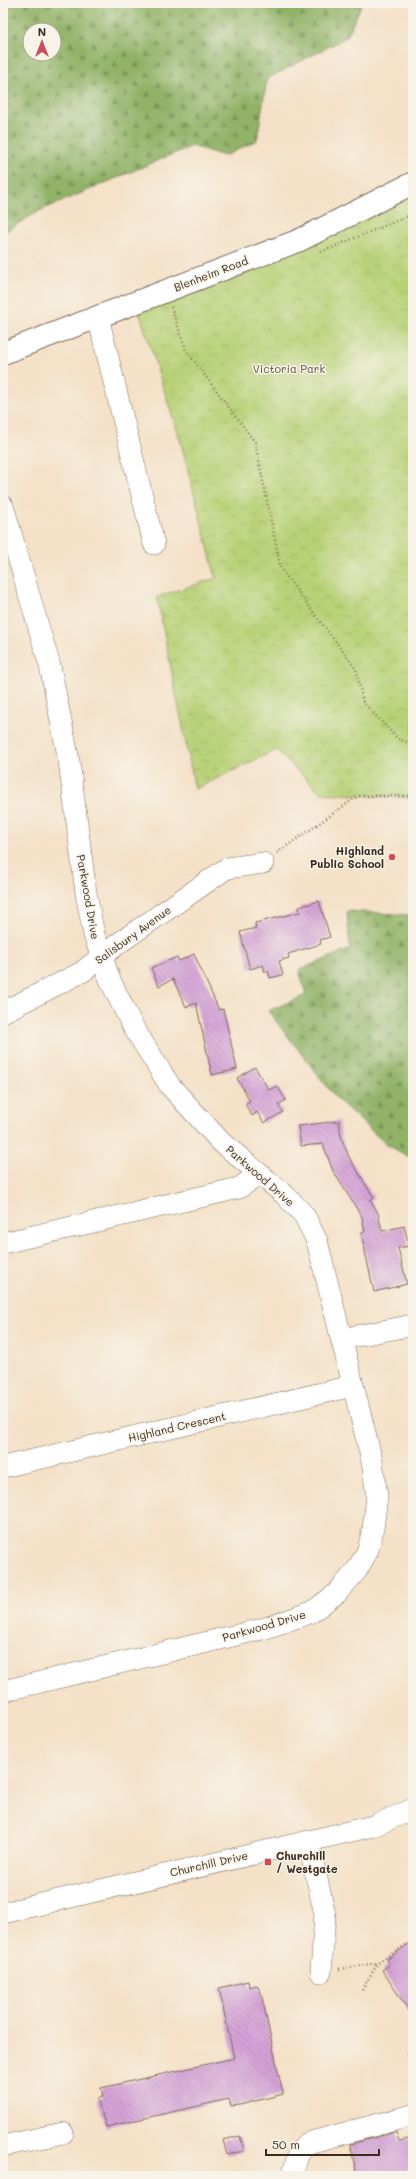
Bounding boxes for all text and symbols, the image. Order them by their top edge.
north arrow [22,22,62,62]
text: N [38,24,46,39]
street label: Blenheim Road [171,252,250,295]
park label: Victoria Park [253,361,325,376]
place label: Highland Public School [310,843,384,871]
marker: Highland Public School [387,852,397,862]
street label: Parkwood Drive [74,853,103,941]
street label: Salisbury Avenue [92,902,174,967]
street label: Parkwood Drive [223,1142,298,1210]
street label: Highland Crescent [127,1408,227,1445]
street label: Parkwood Drive [220,1606,307,1645]
street label: Churchill Drive [168,1847,250,1880]
place label: Churchill / Westgate [276,1848,338,1876]
marker: Churchill / Westgate [263,1857,273,1867]
scale bar [266,2131,379,2157]
text: 50 m [272,2136,300,2152]

